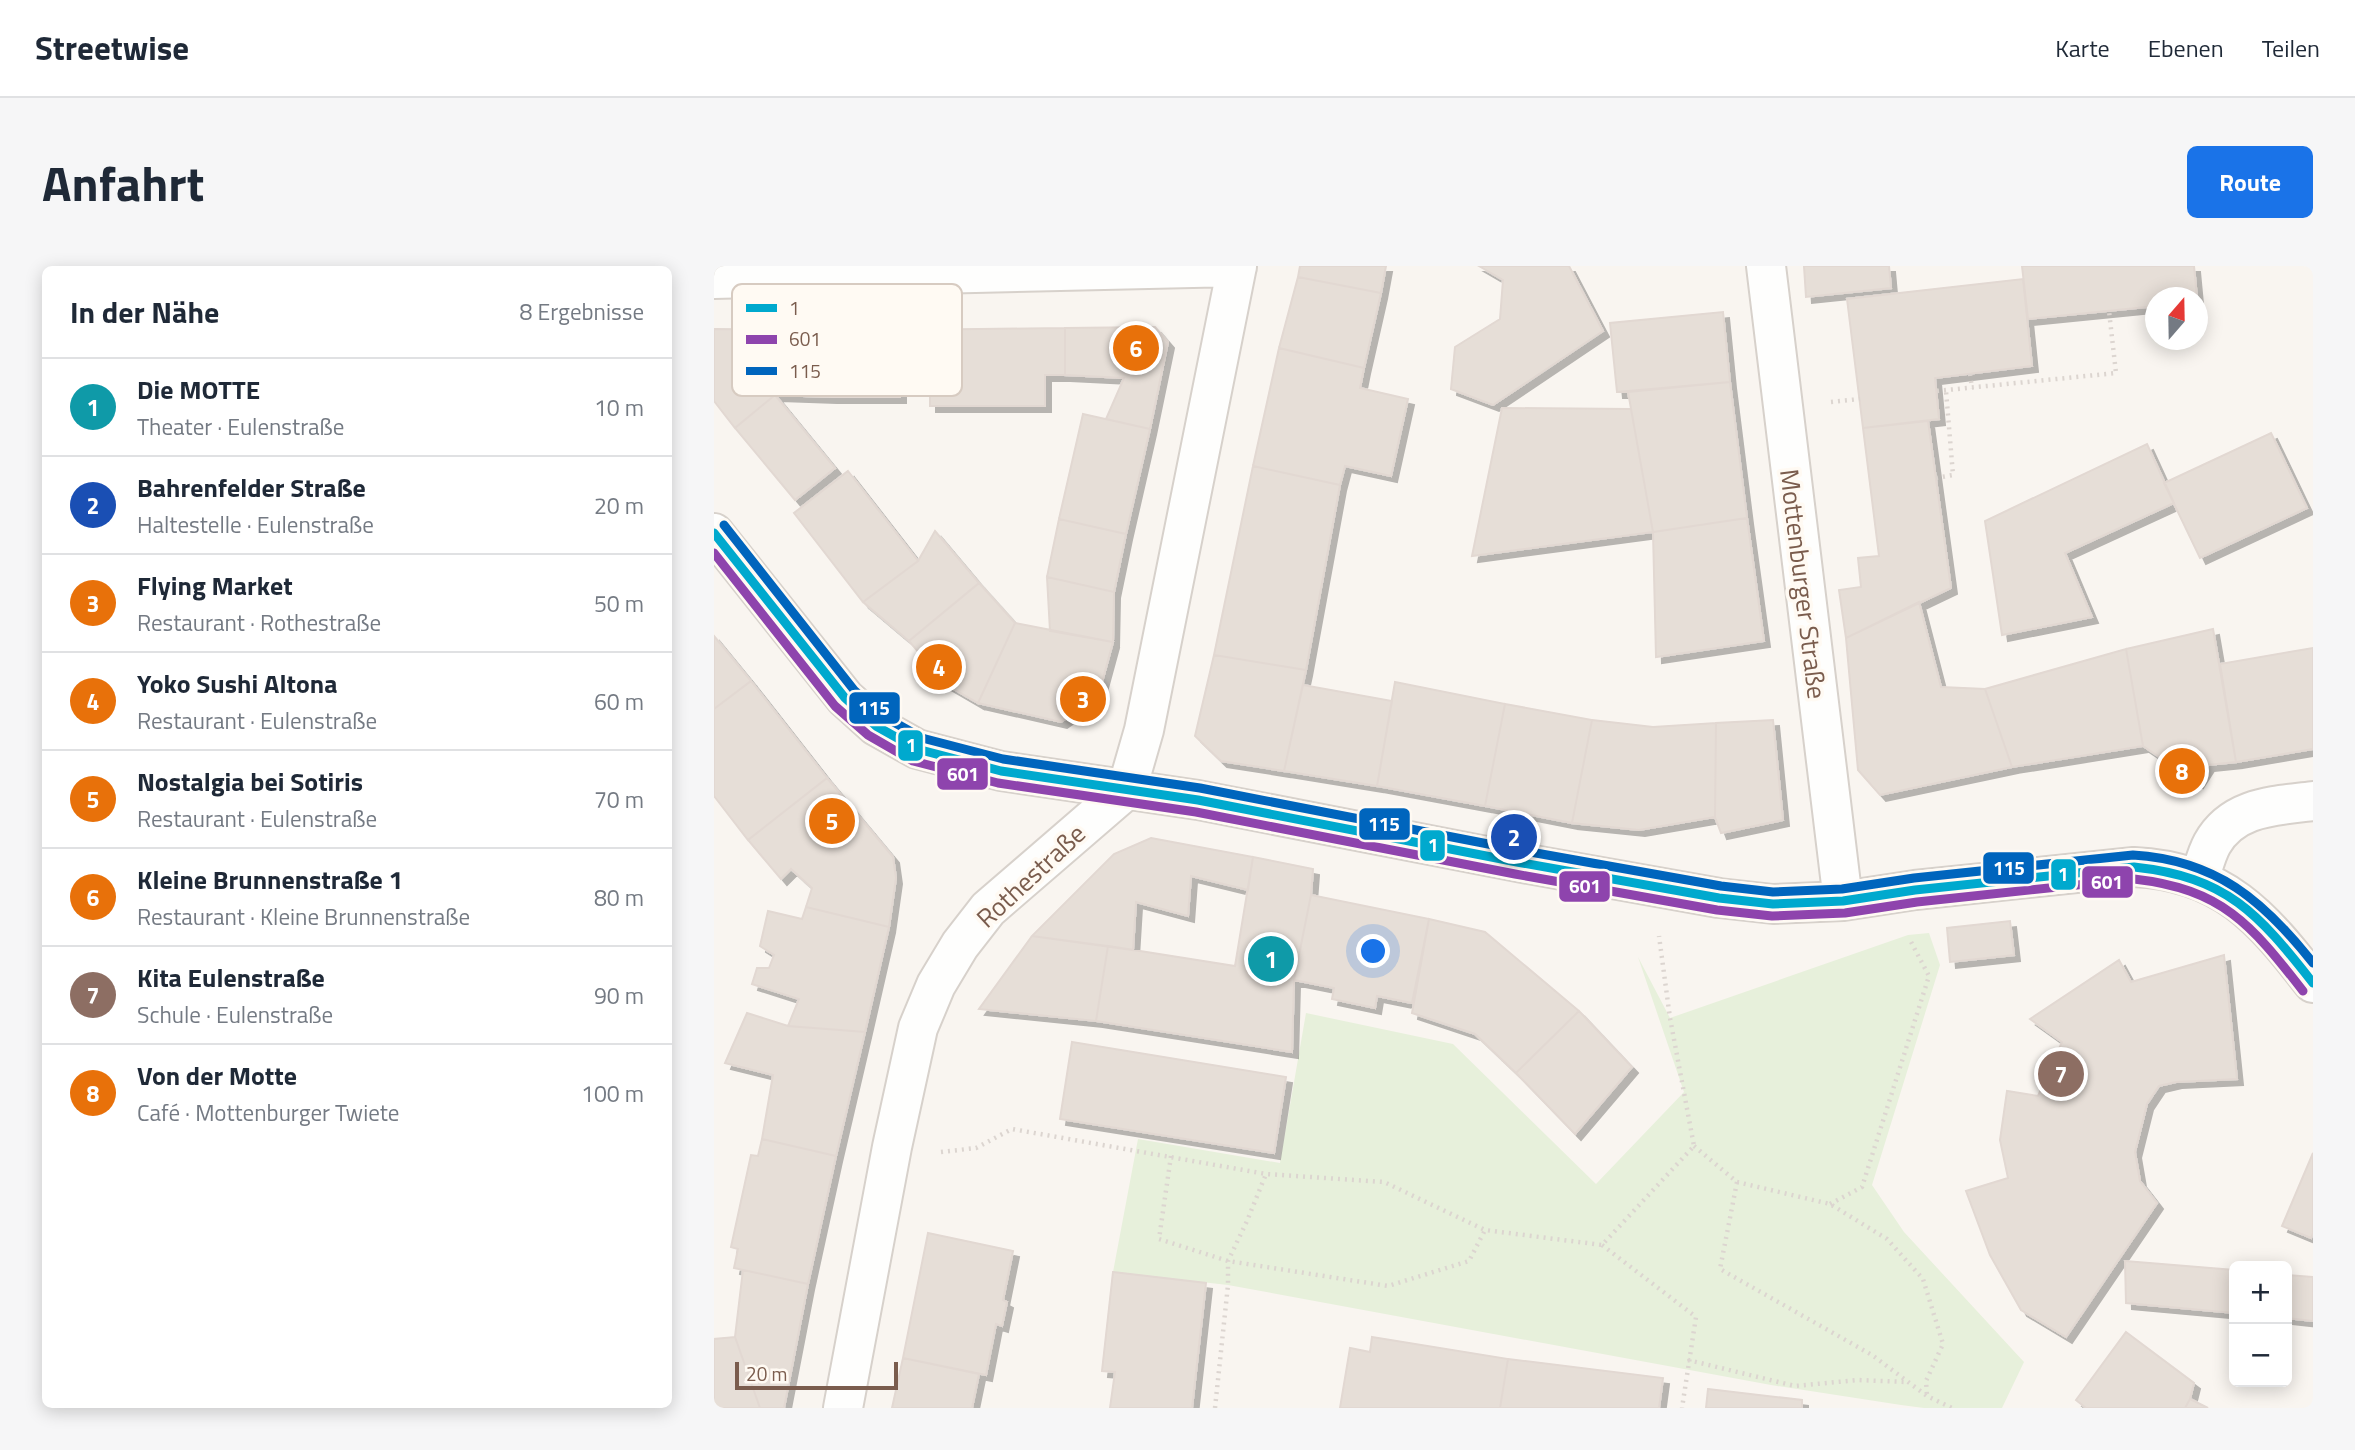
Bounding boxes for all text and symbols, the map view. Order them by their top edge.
text: Streetwise [35,23,189,73]
text: Karte [2055,30,2110,66]
text: Ebenen [2148,30,2224,66]
text: Teilen [2262,30,2320,66]
text: Anfahrt [42,145,204,220]
button: Route [2187,146,2313,218]
legend [732,284,962,396]
north arrow [2145,287,2208,350]
text: In der Nähe [70,289,219,335]
text: 1 [789,293,800,322]
text: 8 Ergebnisse [520,294,644,329]
pin: 6 [1113,322,1159,374]
text: 601 [789,324,821,353]
text: 115 [789,356,821,385]
text: Die MOTTE [137,370,260,409]
text: 1 [87,390,99,425]
text: 10 m [594,390,644,425]
text: Theater · Eulenstraße [137,409,344,444]
street label: Mottenburger Straße [1770,467,1837,701]
text: Bahrenfelder Straße [137,468,366,507]
text: 2 [87,488,99,523]
text: 20 m [594,488,644,523]
text: Haltestelle · Eulenstraße [137,507,374,542]
text: Flying Market [137,566,293,605]
text: 3 [87,586,99,621]
text: 50 m [594,586,644,621]
text: Restaurant · Rothestraße [137,605,381,640]
pin: 4 [916,641,962,693]
text: Yoko Sushi Altona [137,664,337,703]
pin: 3 [1060,673,1106,725]
text: 4 [87,684,99,719]
text: 60 m [594,684,644,719]
line badge: 115 [848,691,901,725]
text: 115 [858,693,890,722]
text: Restaurant · Eulenstraße [137,703,377,738]
line badge: 1 [897,729,924,762]
text: 1 [906,730,916,759]
pin: 8 [2159,745,2205,797]
line badge: 601 [936,757,989,791]
text: 601 [947,759,979,788]
text: Nostalgia bei Sotiris [137,762,363,801]
text: 5 [87,782,99,817]
text: 70 m [594,782,644,817]
pin: 5 [809,795,855,847]
text: Restaurant · Eulenstraße [137,801,377,836]
line badge: 115 [1358,807,1411,841]
text: 115 [1368,809,1400,838]
pin: 2 [1491,811,1537,863]
street label: Rothestraße [967,815,1094,937]
line badge: 1 [1419,829,1446,862]
text: 1 [1428,830,1438,859]
line badge: 115 [1982,851,2035,885]
text: 115 [1993,853,2025,882]
line badge: 1 [2050,858,2077,891]
text: 1 [2058,859,2068,888]
text: Kleine Brunnenstraße 1 [137,860,403,899]
line badge: 601 [2081,865,2134,899]
text: 601 [2091,867,2123,896]
line badge: 601 [1558,870,1611,903]
text: 601 [1569,871,1601,900]
text: 6 [87,880,99,915]
text: 80 m [594,880,644,915]
text: Restaurant · Kleine Brunnenstraße [137,899,470,934]
pin: 1 [1248,933,1294,985]
your location [1356,934,1390,968]
text: Kita Eulenstraße [137,958,325,997]
text: 7 [87,978,99,1013]
text: 90 m [594,978,644,1013]
text: Schule · Eulenstraße [137,997,333,1032]
pin: 7 [2038,1048,2084,1100]
text: Von der Motte [137,1056,297,1095]
text: 8 [87,1076,99,1111]
text: 100 m [581,1076,644,1111]
text: Café · Mottenburger Twiete [137,1095,399,1130]
map controls [2229,1261,2292,1387]
button: + [2229,1261,2292,1324]
button: − [2229,1324,2292,1387]
scale bar [735,1359,898,1391]
text: 20 m [746,1359,787,1388]

